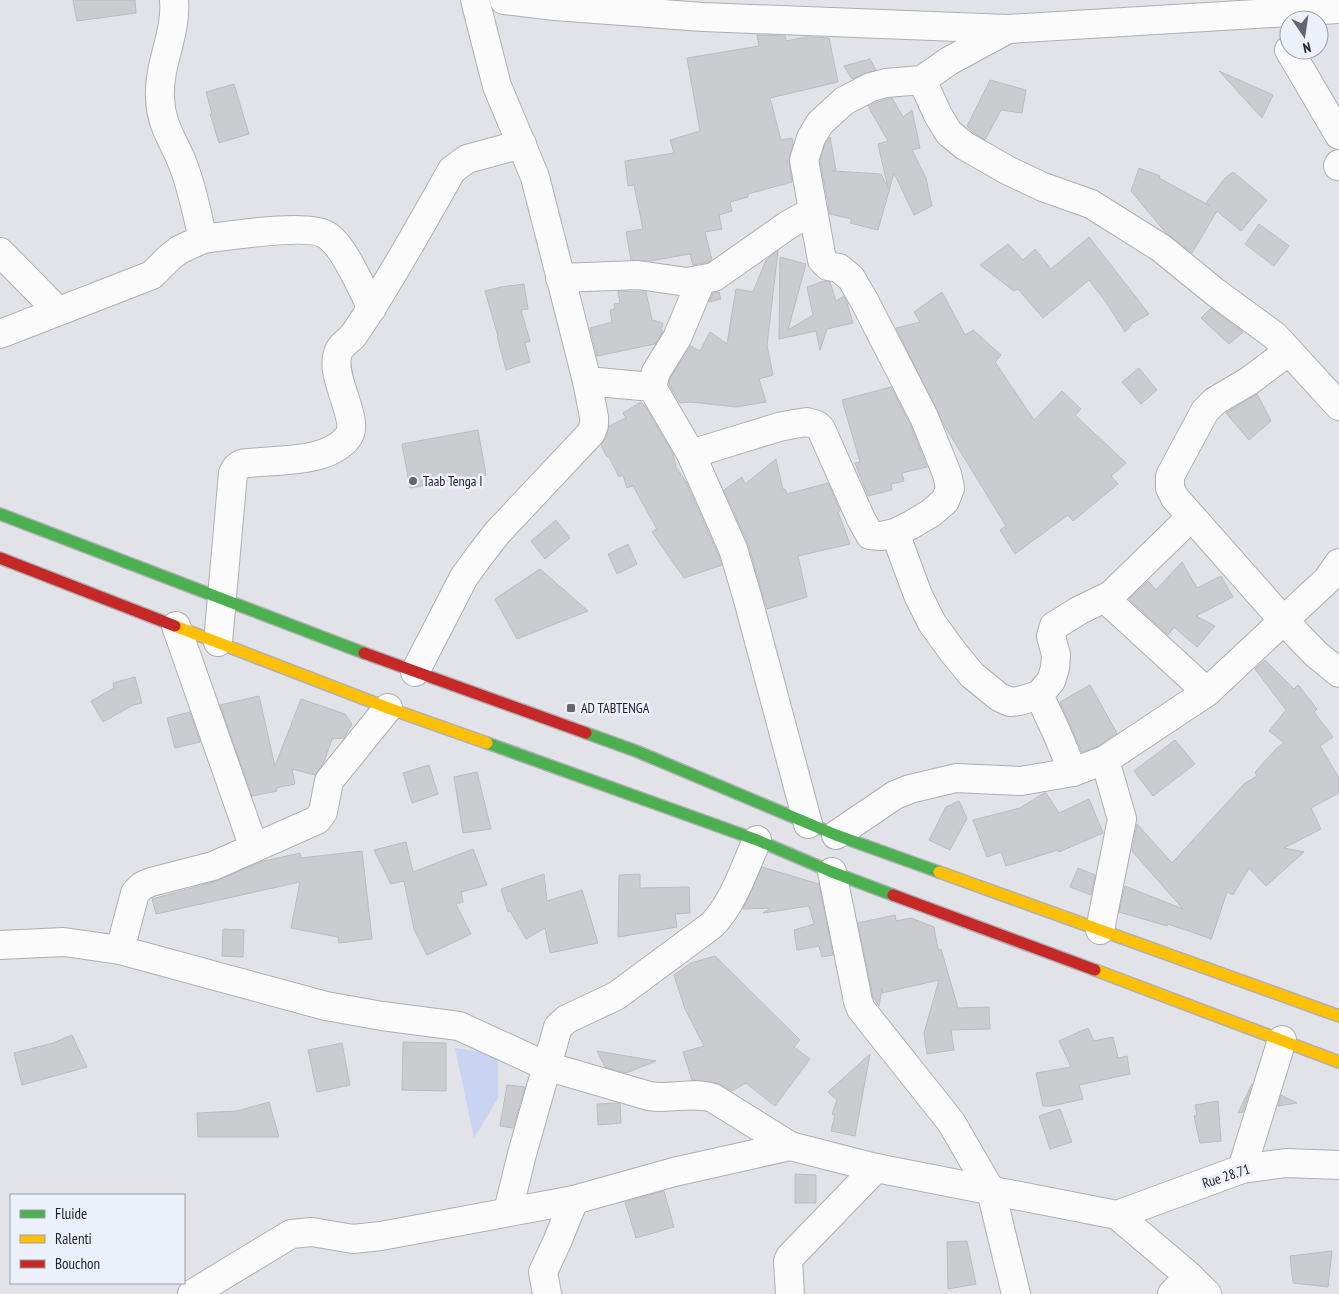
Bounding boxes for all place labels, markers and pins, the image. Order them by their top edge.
place label: Taab Tenga I [423,472,483,490]
marker: Taab Tenga I [407,475,419,487]
place label: AD TABTENGA [581,699,650,717]
marker: AD TABTENGA [565,702,577,714]

